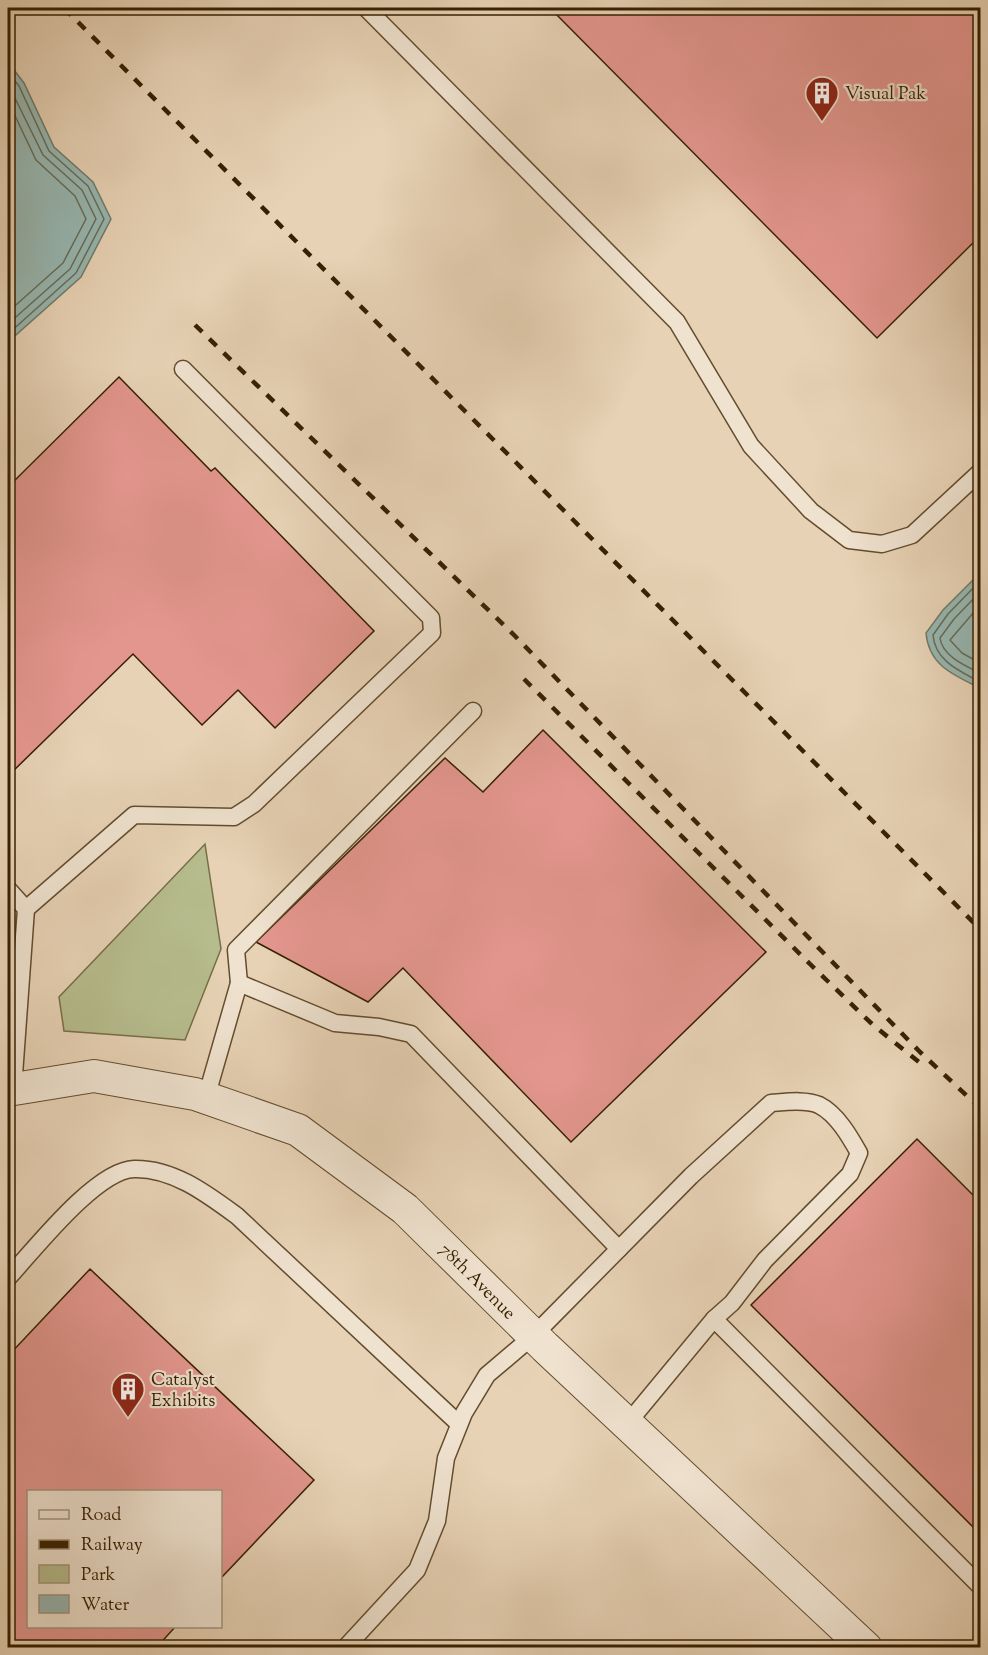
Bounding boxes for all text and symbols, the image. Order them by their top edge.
building icon: Visual Pak [804,75,840,122]
place label: Visual Pak [845,82,926,108]
street label: 78th Avenue [432,1238,521,1327]
place label: Catalyst Exhibits [151,1368,215,1415]
building icon: Catalyst Exhibits [110,1371,146,1418]
legend [27,1490,222,1628]
text: Road [81,1503,121,1529]
text: Railway [81,1533,143,1559]
text: Park [81,1563,116,1589]
text: Water [81,1593,130,1619]

